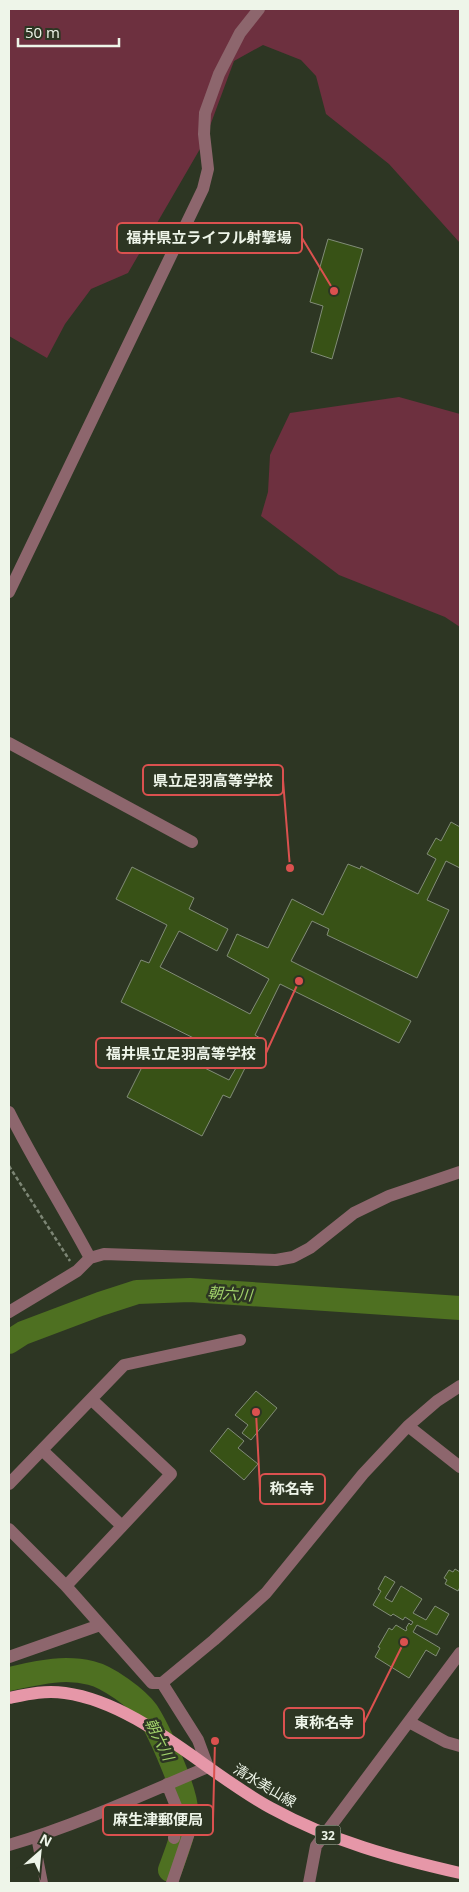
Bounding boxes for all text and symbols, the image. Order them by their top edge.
scale bar [18,15,119,47]
text: 50 m [25,22,60,42]
callout: 福井県立ライフル射撃場 [117,223,302,253]
text: 福井県立ライフル射撃場 [125,227,292,247]
callout: 県立足羽高等学校 [143,765,283,795]
text: 県立足羽高等学校 [153,770,273,790]
callout: 福井県立足羽高等学校 [96,1038,266,1068]
text: 福井県立足羽高等学校 [105,1043,256,1063]
water label: 朝六川 [207,1281,255,1305]
callout: 称名寺 [260,1474,325,1504]
text: 称名寺 [269,1478,315,1498]
callout: 東称名寺 [284,1708,364,1738]
text: 東称名寺 [294,1712,354,1732]
water label: 朝六川 [141,1714,180,1765]
street label: 清水美山線 [230,1759,300,1811]
callout: 麻生津郵便局 [103,1805,213,1835]
text: 麻生津郵便局 [113,1809,203,1829]
road number: 32 [316,1826,340,1844]
north arrow [15,1827,65,1877]
text: N [37,1829,56,1851]

